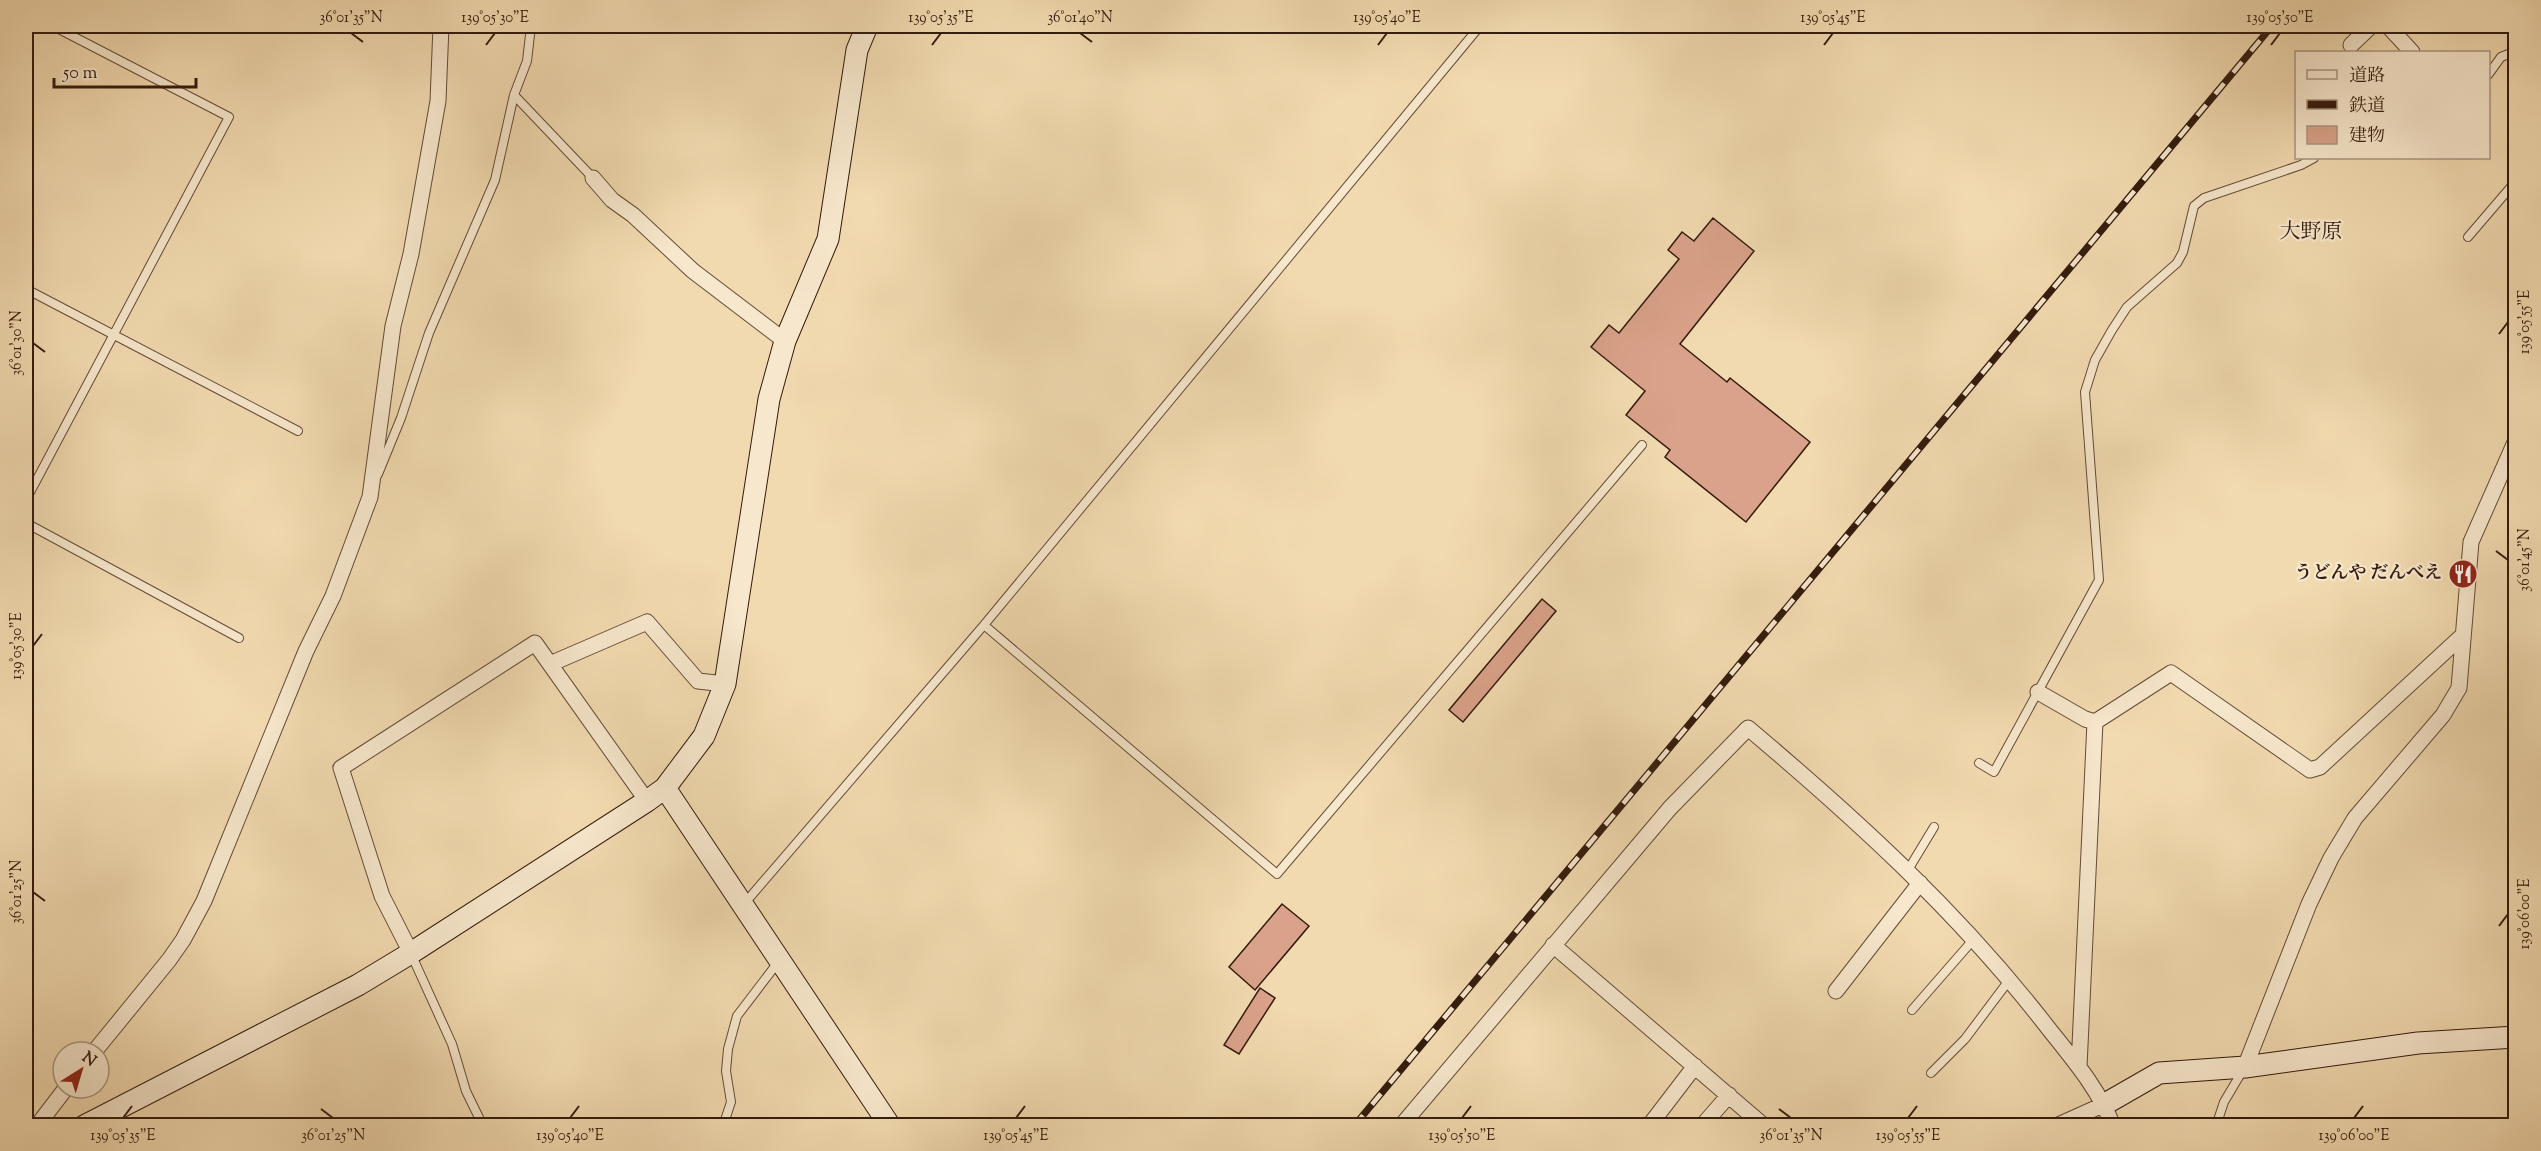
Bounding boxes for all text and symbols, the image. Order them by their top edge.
text: 36°01'35"N [319,8,383,29]
text: 139°05'30"E [461,8,529,29]
text: 139°05'35"E [908,8,974,29]
text: 36°01'40"N [1047,8,1113,29]
text: 139°05'40"E [1353,8,1421,29]
text: 139°05'45"E [1800,8,1866,29]
text: 139°05'50"E [2247,8,2313,29]
scale bar [54,51,196,89]
legend [2295,51,2490,159]
text: 50 m [62,61,98,87]
text: 道路 [2349,64,2385,90]
text: 鉄道 [2349,94,2385,120]
text: 建物 [2349,124,2385,150]
district label: 大野原 [2280,218,2343,248]
text: 139°05'55"E [2515,290,2536,354]
text: 36°01'30"N [7,310,28,376]
text: 36°01'45"N [2515,528,2536,592]
restaurant icon: うどんや だんべえ [2447,558,2479,590]
place label: うどんや だんべえ [2295,561,2442,587]
text: 139°05'30"E [7,612,28,680]
text: 36°01'25"N [7,860,28,924]
text: 139°06'00"E [2515,878,2536,950]
north arrow [51,1040,111,1100]
text: N [76,1047,101,1073]
text: 139°05'35"E [90,1126,156,1147]
text: 36°01'25"N [301,1126,365,1147]
text: 139°05'40"E [536,1126,604,1147]
text: 139°05'45"E [983,1126,1049,1147]
text: 139°05'50"E [1429,1126,1495,1147]
text: 36°01'35"N [1759,1126,1823,1147]
text: 139°05'55"E [1876,1126,1940,1147]
text: 139°06'00"E [2318,1126,2390,1147]

